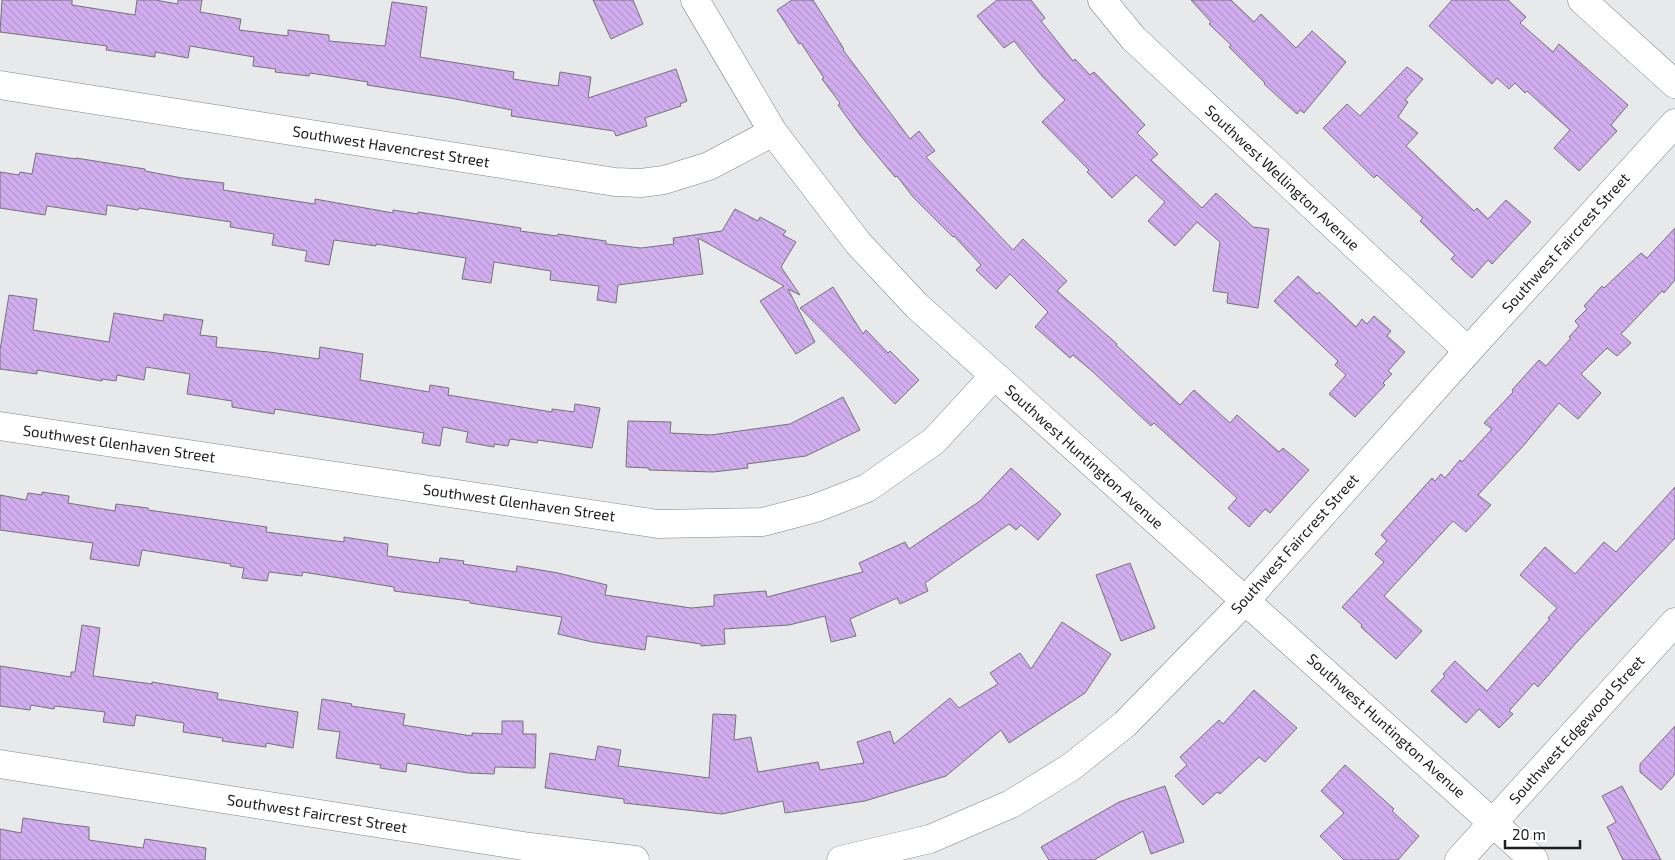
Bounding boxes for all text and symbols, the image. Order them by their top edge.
street label: Southwest Wellington Avenue [1202,101,1364,254]
street label: Southwest Havencrest Street [291,122,491,171]
street label: Southwest Faircrest Street [1498,168,1633,316]
street label: Southwest Huntington Avenue [1002,380,1168,532]
street label: Southwest Glenhaven Street [22,421,217,465]
street label: Southwest Faircrest Street [1227,469,1362,617]
street label: Southwest Glenhaven Street [422,480,617,524]
street label: Southwest Huntington Avenue [1304,649,1470,801]
street label: Southwest Edgewood Street [1505,651,1648,807]
street label: Southwest Faircrest Street [226,790,409,836]
scale bar [1505,818,1580,850]
text: 20 m [1512,825,1546,843]

